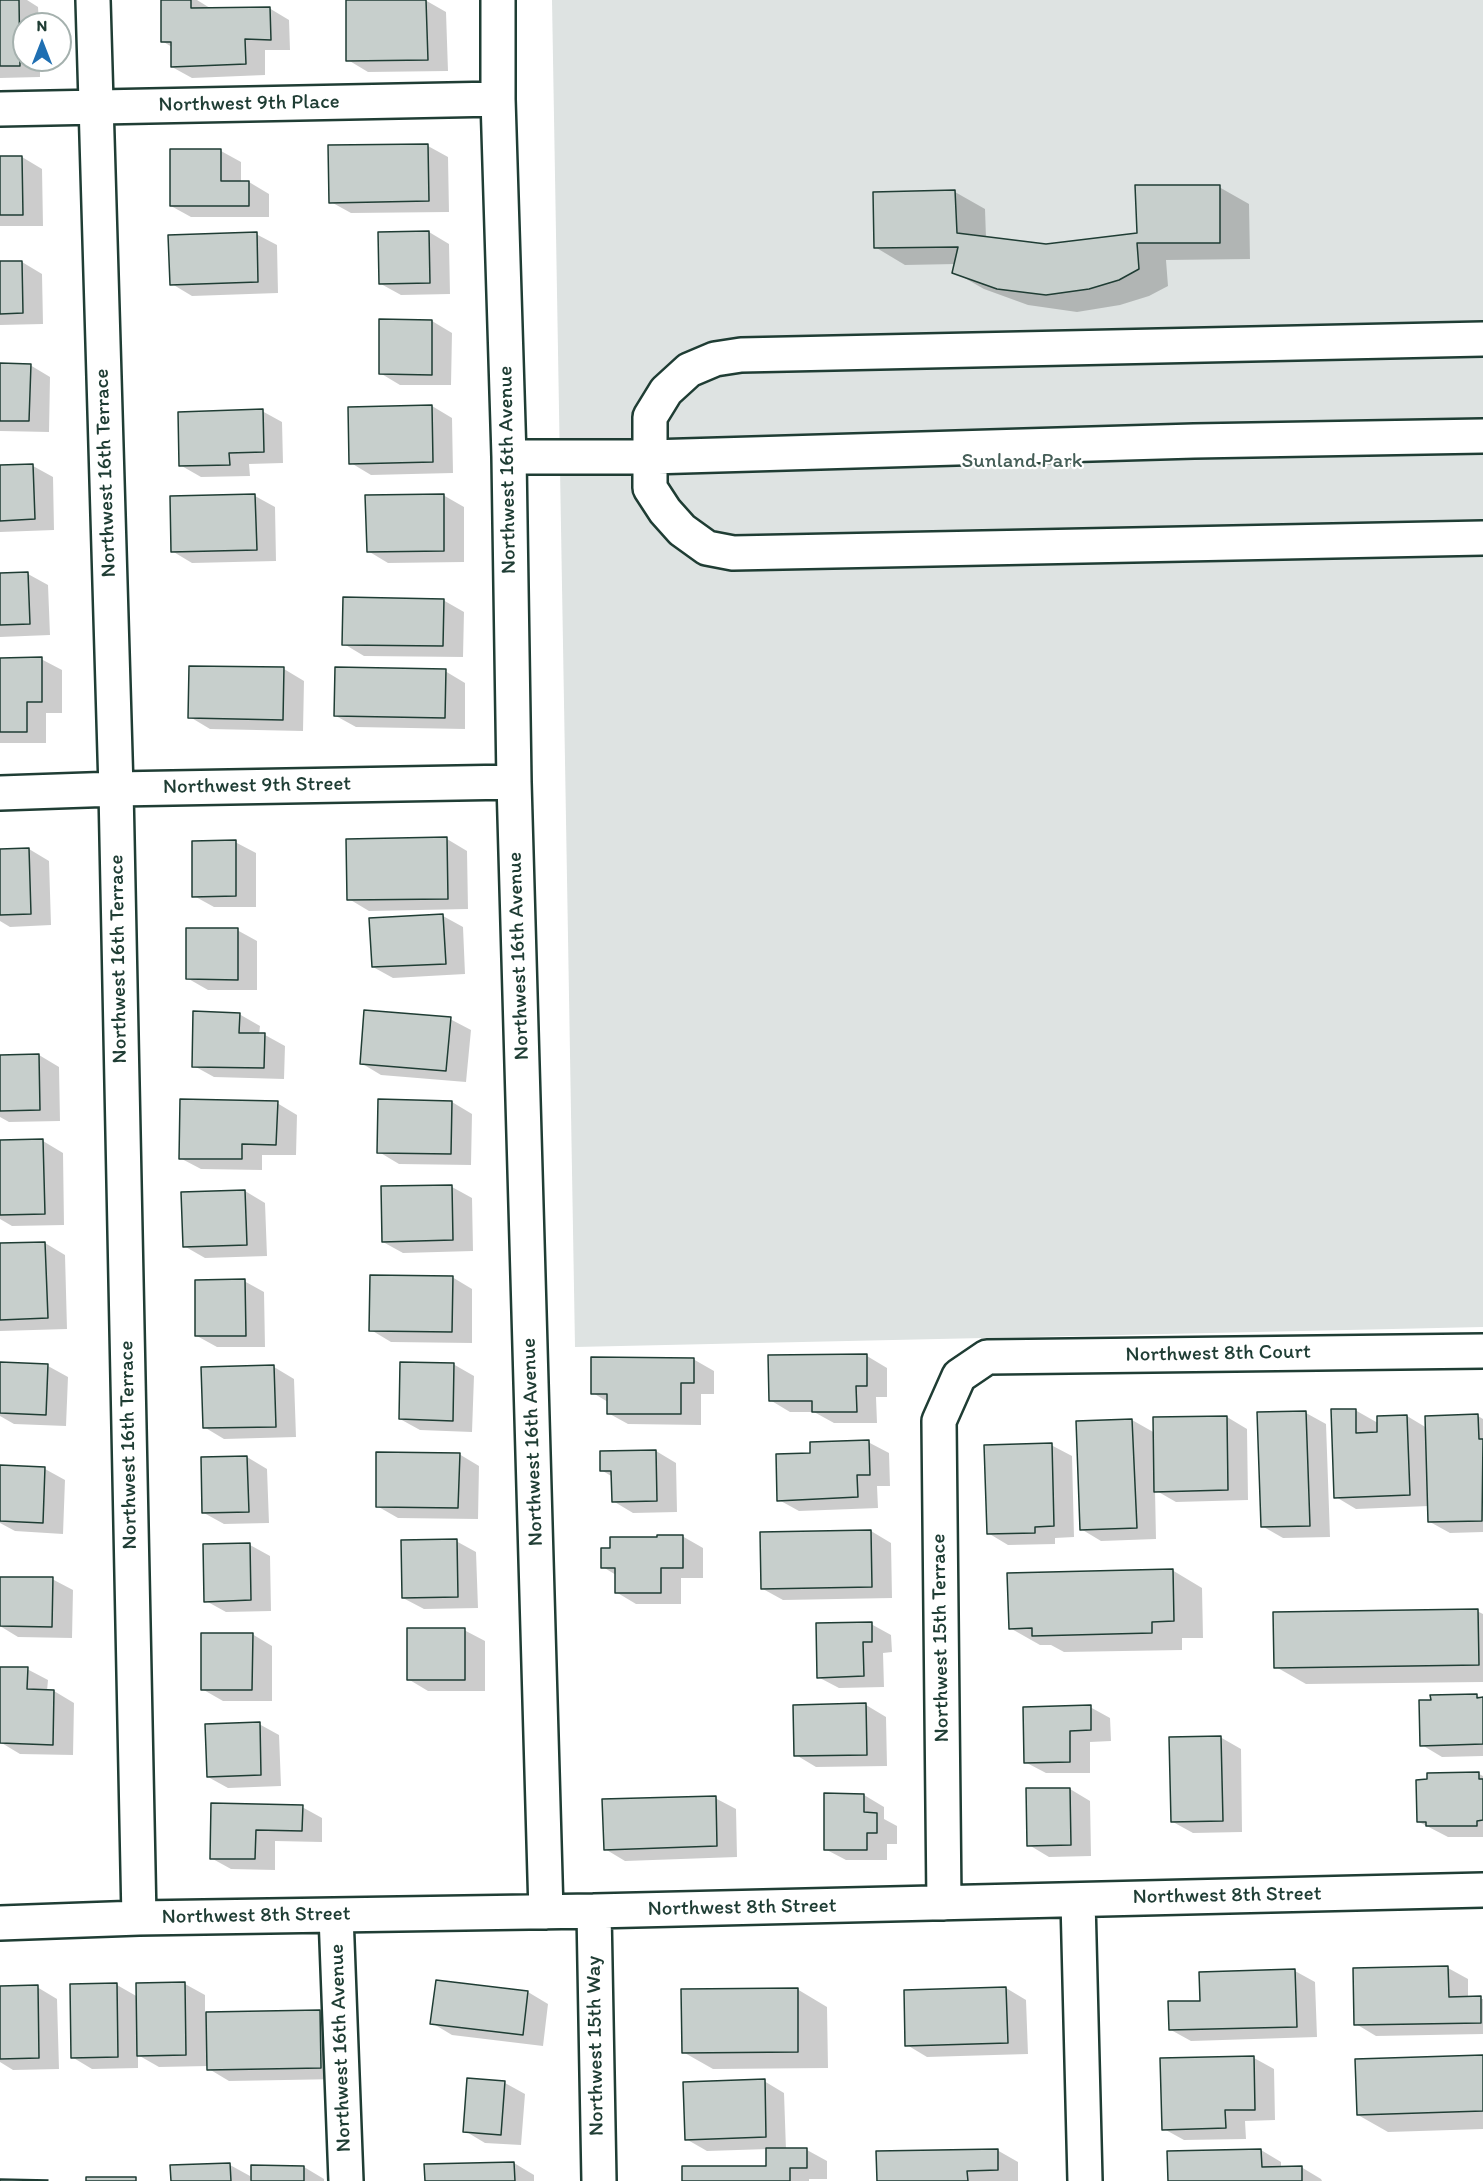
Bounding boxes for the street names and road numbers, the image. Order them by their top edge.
street label: Northwest 9th Place [158,90,340,118]
street label: Northwest 16th Avenue [494,366,522,574]
street label: Northwest 16th Terrace [90,368,122,578]
street label: Northwest 9th Street [163,772,351,800]
street label: Northwest 16th Avenue [503,851,535,1061]
street label: Northwest 16th Terrace [105,854,133,1064]
street label: Northwest 16th Avenue [517,1337,549,1547]
street label: Northwest 16th Terrace [115,1340,143,1550]
street label: Northwest 8th Court [1125,1340,1311,1368]
street label: Northwest 15th Terrace [927,1533,955,1743]
street label: Northwest 8th Street [1132,1882,1322,1910]
street label: Northwest 8th Street [647,1894,837,1922]
street label: Northwest 8th Street [161,1902,351,1930]
street label: Northwest 16th Avenue [325,1943,357,2153]
street label: Northwest 15th Way [582,1956,610,2136]

